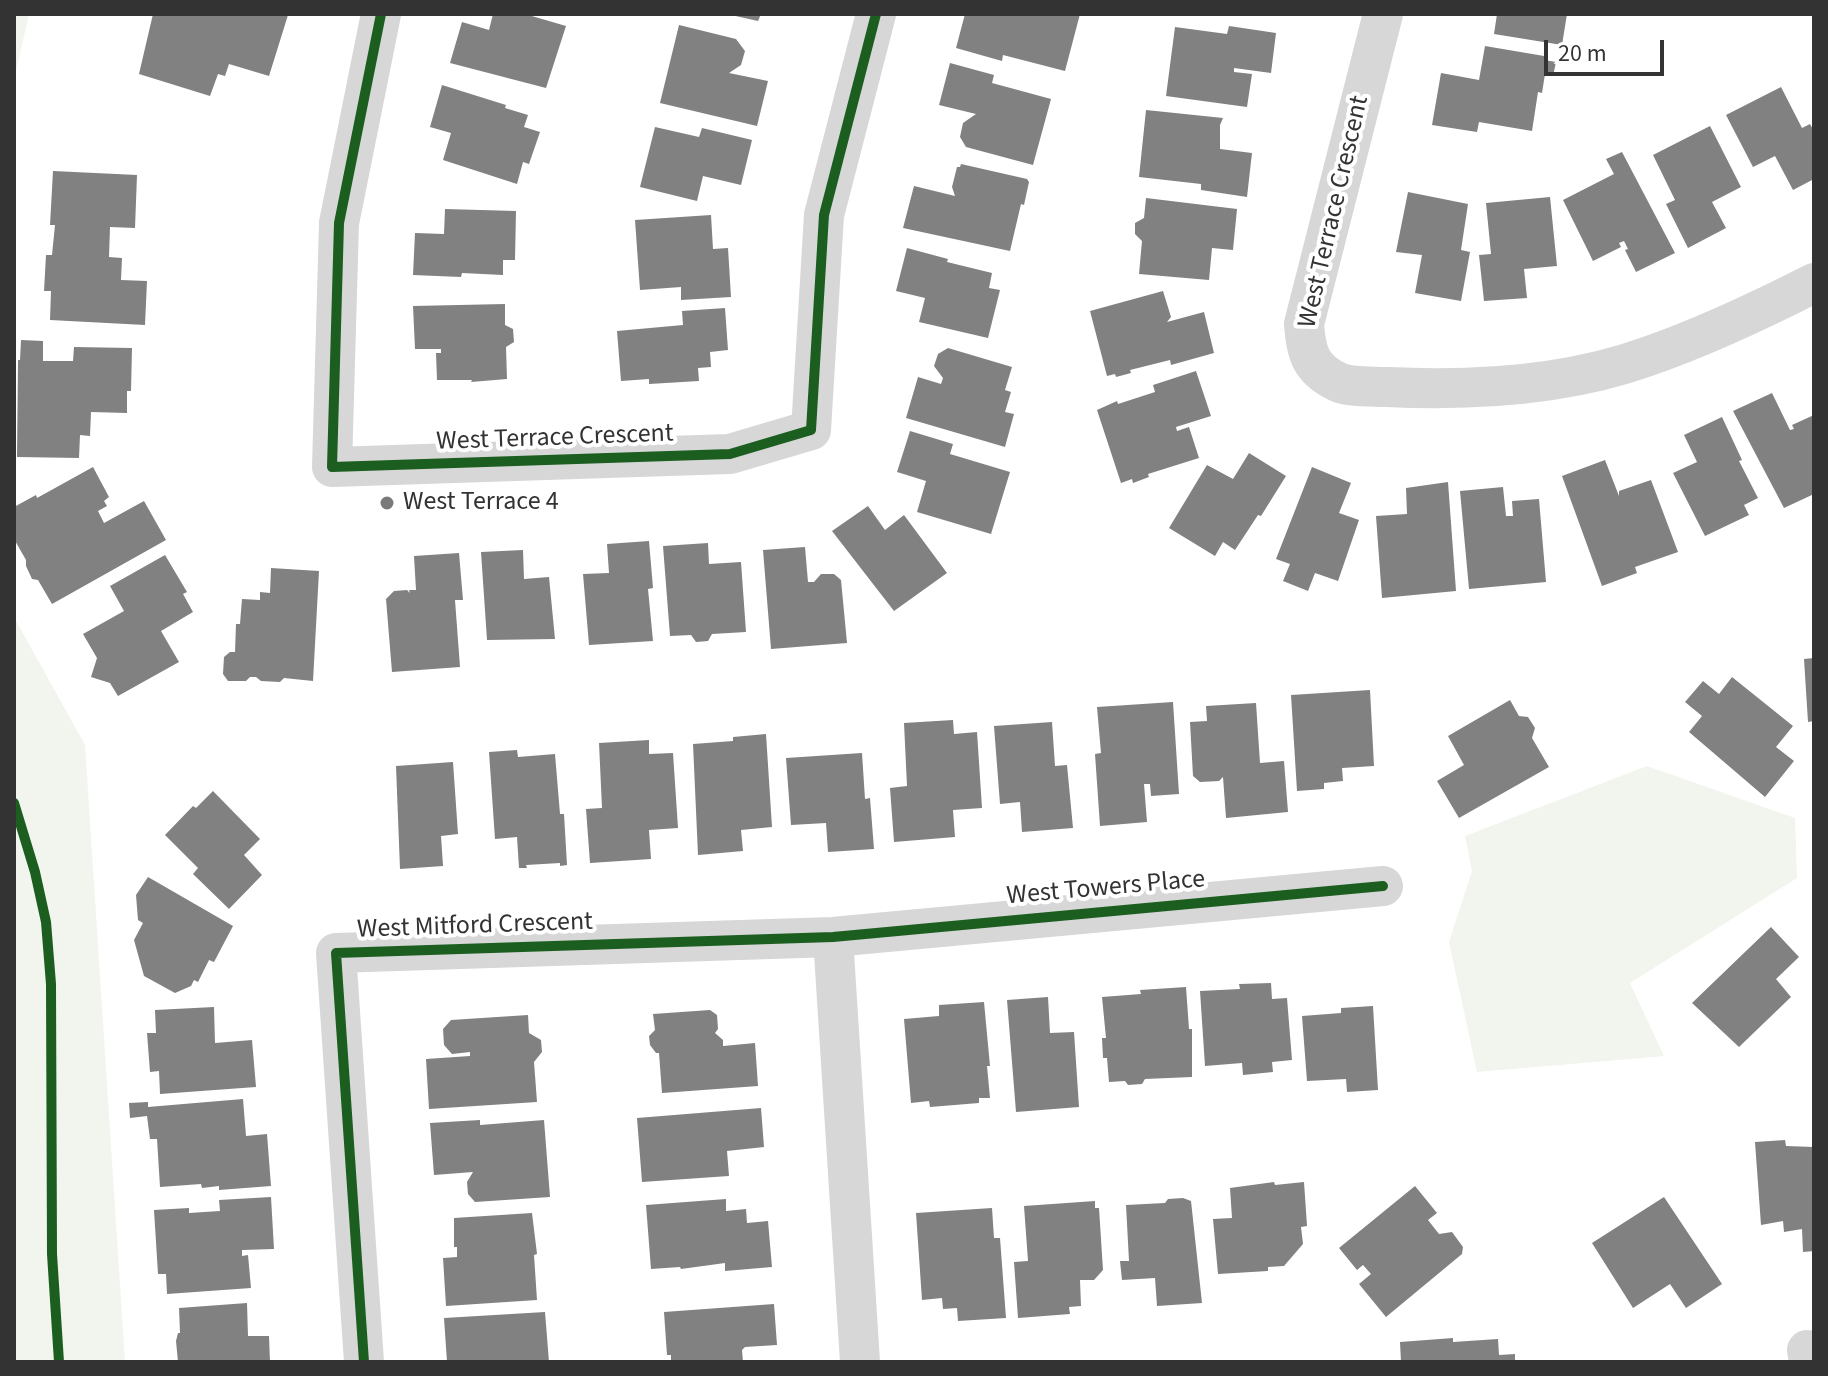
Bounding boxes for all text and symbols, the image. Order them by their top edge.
scale bar [1548,24,1668,74]
text: 20 m [1558,36,1607,71]
street label: West Terrace Crescent [1293,93,1377,331]
street label: West Terrace Crescent [436,419,674,459]
place label: West Terrace 4 [403,487,559,519]
marker: West Terrace 4 [378,494,396,512]
street label: West Towers Place [1005,865,1207,913]
street label: West Mitford Crescent [357,907,593,947]

